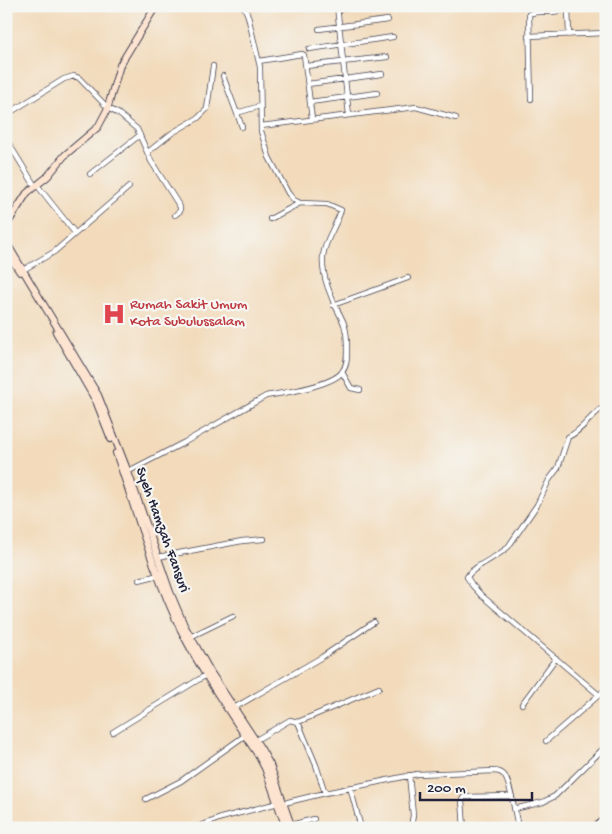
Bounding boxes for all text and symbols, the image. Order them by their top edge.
place label: Rumah Sakit Umum Kota Subulussalam [130,296,248,331]
hospital icon: Rumah Sakit Umum Kota Subulussalam [101,301,127,327]
street label: Syeh Hamzah Fansuri [131,465,193,595]
scale bar [420,769,532,801]
text: 200 m [427,780,466,798]

